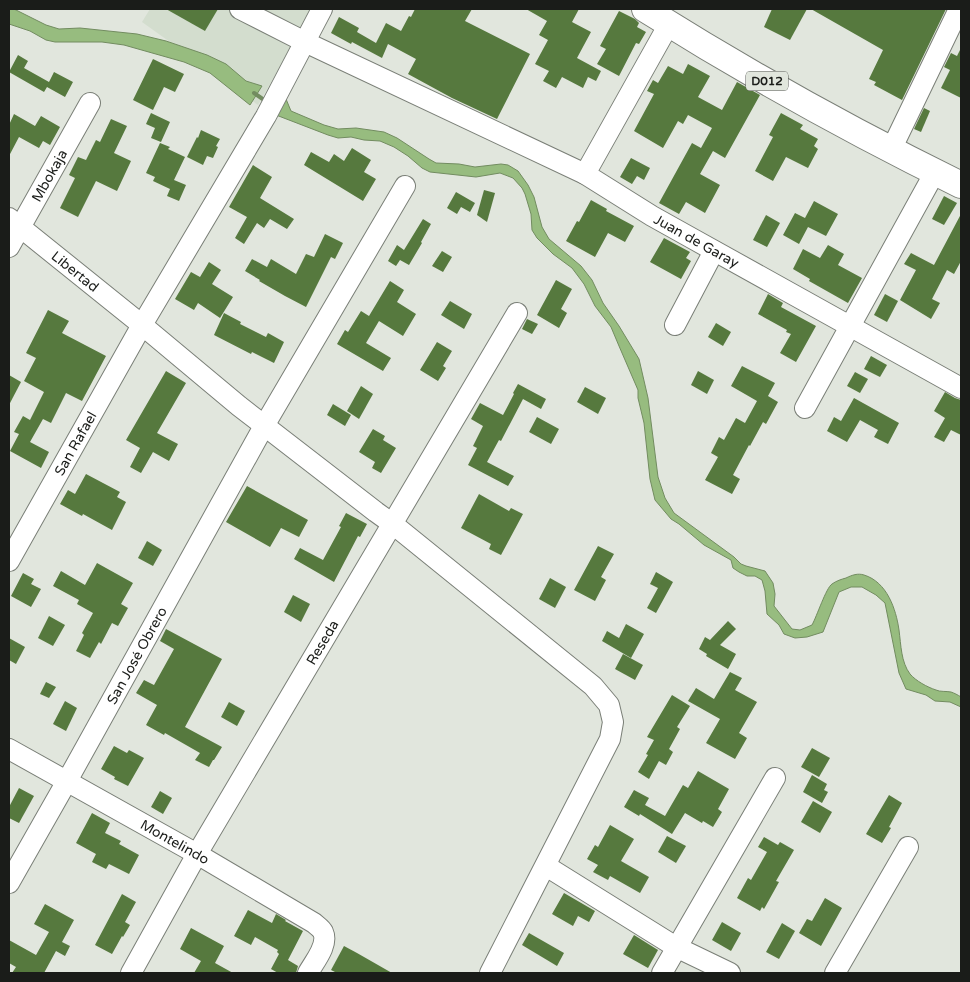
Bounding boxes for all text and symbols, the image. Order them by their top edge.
road number: D012 [746,72,788,90]
street label: Mbokaja [28,146,71,205]
street label: Juan de Garay [651,210,742,272]
street label: Libertad [48,247,102,295]
street label: San Rafael [51,408,100,478]
street label: San José Obrero [103,604,171,707]
street label: Reseda [302,617,342,668]
street label: Montelindo [137,816,212,868]

